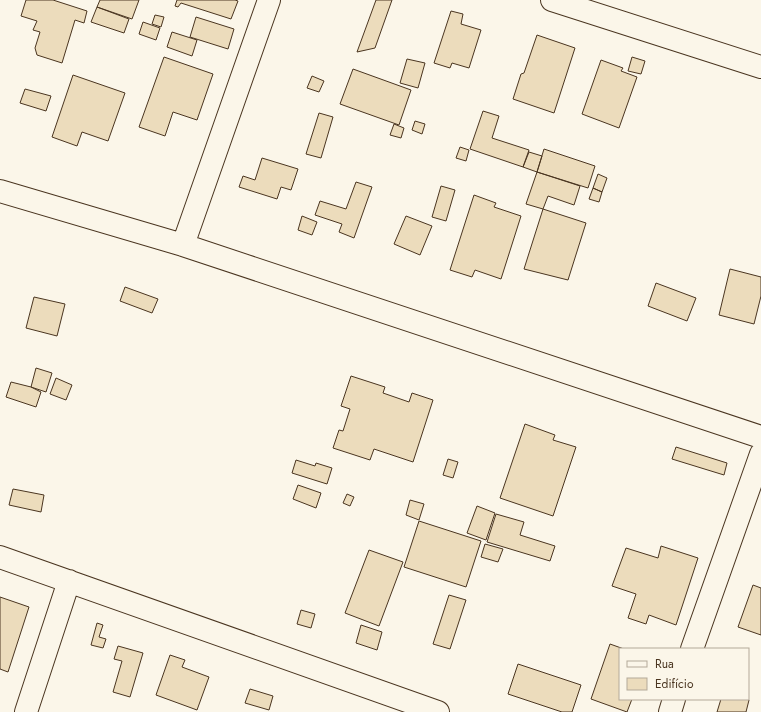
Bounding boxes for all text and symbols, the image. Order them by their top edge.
legend [619,648,749,700]
text: Rua [655,655,674,673]
text: Edifício [655,675,694,693]

